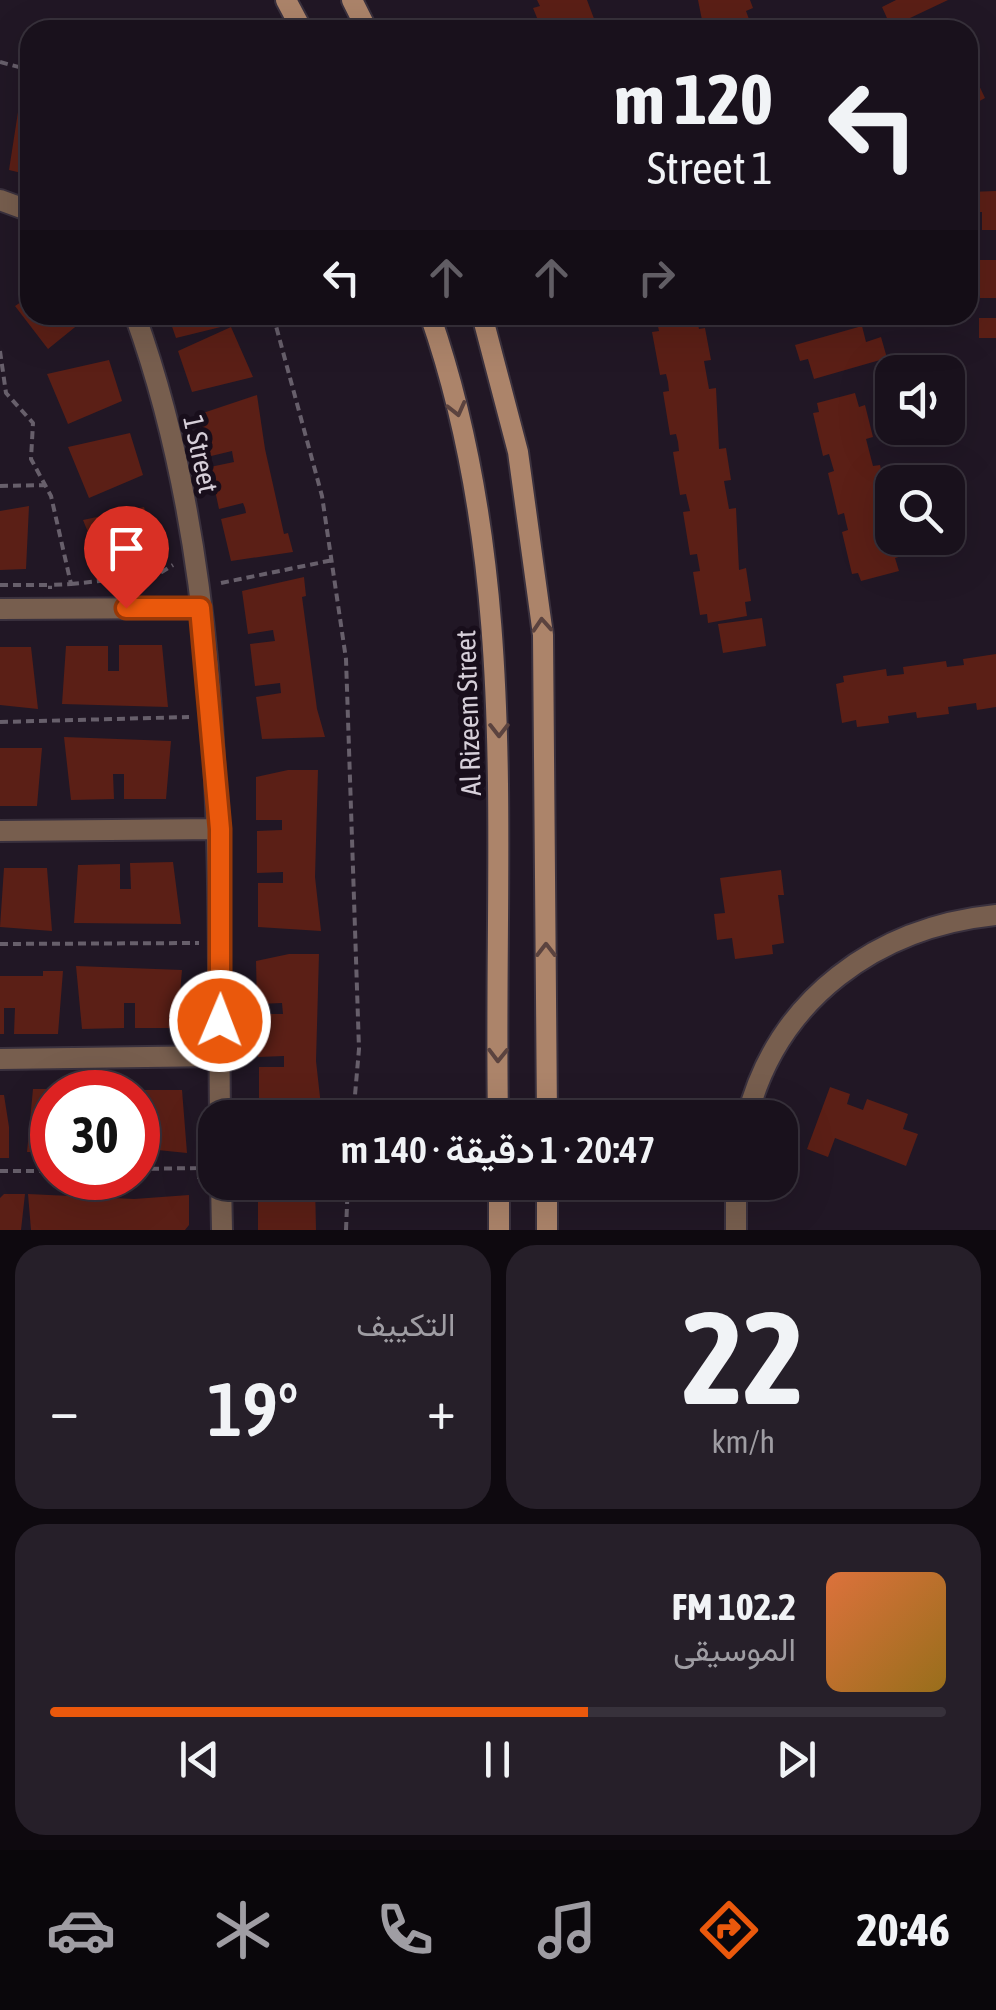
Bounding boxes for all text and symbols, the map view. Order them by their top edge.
text: 120 m [614,59,773,139]
icon: left [808,60,938,190]
text: 1 Street [647,142,773,194]
icon: left [314,250,369,305]
icon: ahead [419,250,474,305]
icon: ahead [524,250,579,305]
icon: right [629,250,684,305]
map controls [875,355,965,555]
button: sound [875,355,965,445]
one-way arrow [446,400,467,417]
street label: 1 Street [177,412,225,496]
button: search [875,465,965,555]
pin [84,506,169,609]
icon: arrive [99,521,154,576]
one-way arrow [532,617,554,633]
street label: Al Rizeem Street [449,630,487,796]
one-way arrow [488,722,509,738]
one-way arrow [535,942,557,958]
position arrow [168,969,272,1073]
one-way arrow [487,1048,509,1063]
speed limit sign: 30 [30,1070,160,1200]
text: 20:47 · 1 دقيقة · 140 m [341,1128,655,1171]
text: 22 [682,1283,804,1432]
text: التكييف [356,1306,456,1343]
text: 19° [207,1366,298,1452]
text: − [50,1378,79,1441]
text: + [427,1378,455,1441]
text: km/h [712,1423,775,1460]
text: 102.2 FM [672,1585,796,1628]
text: الموسيقى [673,1631,796,1668]
icon: previous [172,1732,227,1787]
icon: pause [470,1732,525,1787]
icon: next [769,1732,824,1787]
icon: car [46,1895,116,1965]
icon: climate [208,1895,278,1965]
icon: phone [370,1895,440,1965]
icon: music [532,1895,602,1965]
icon: directions [694,1895,764,1965]
text: 20:46 [856,1904,950,1956]

